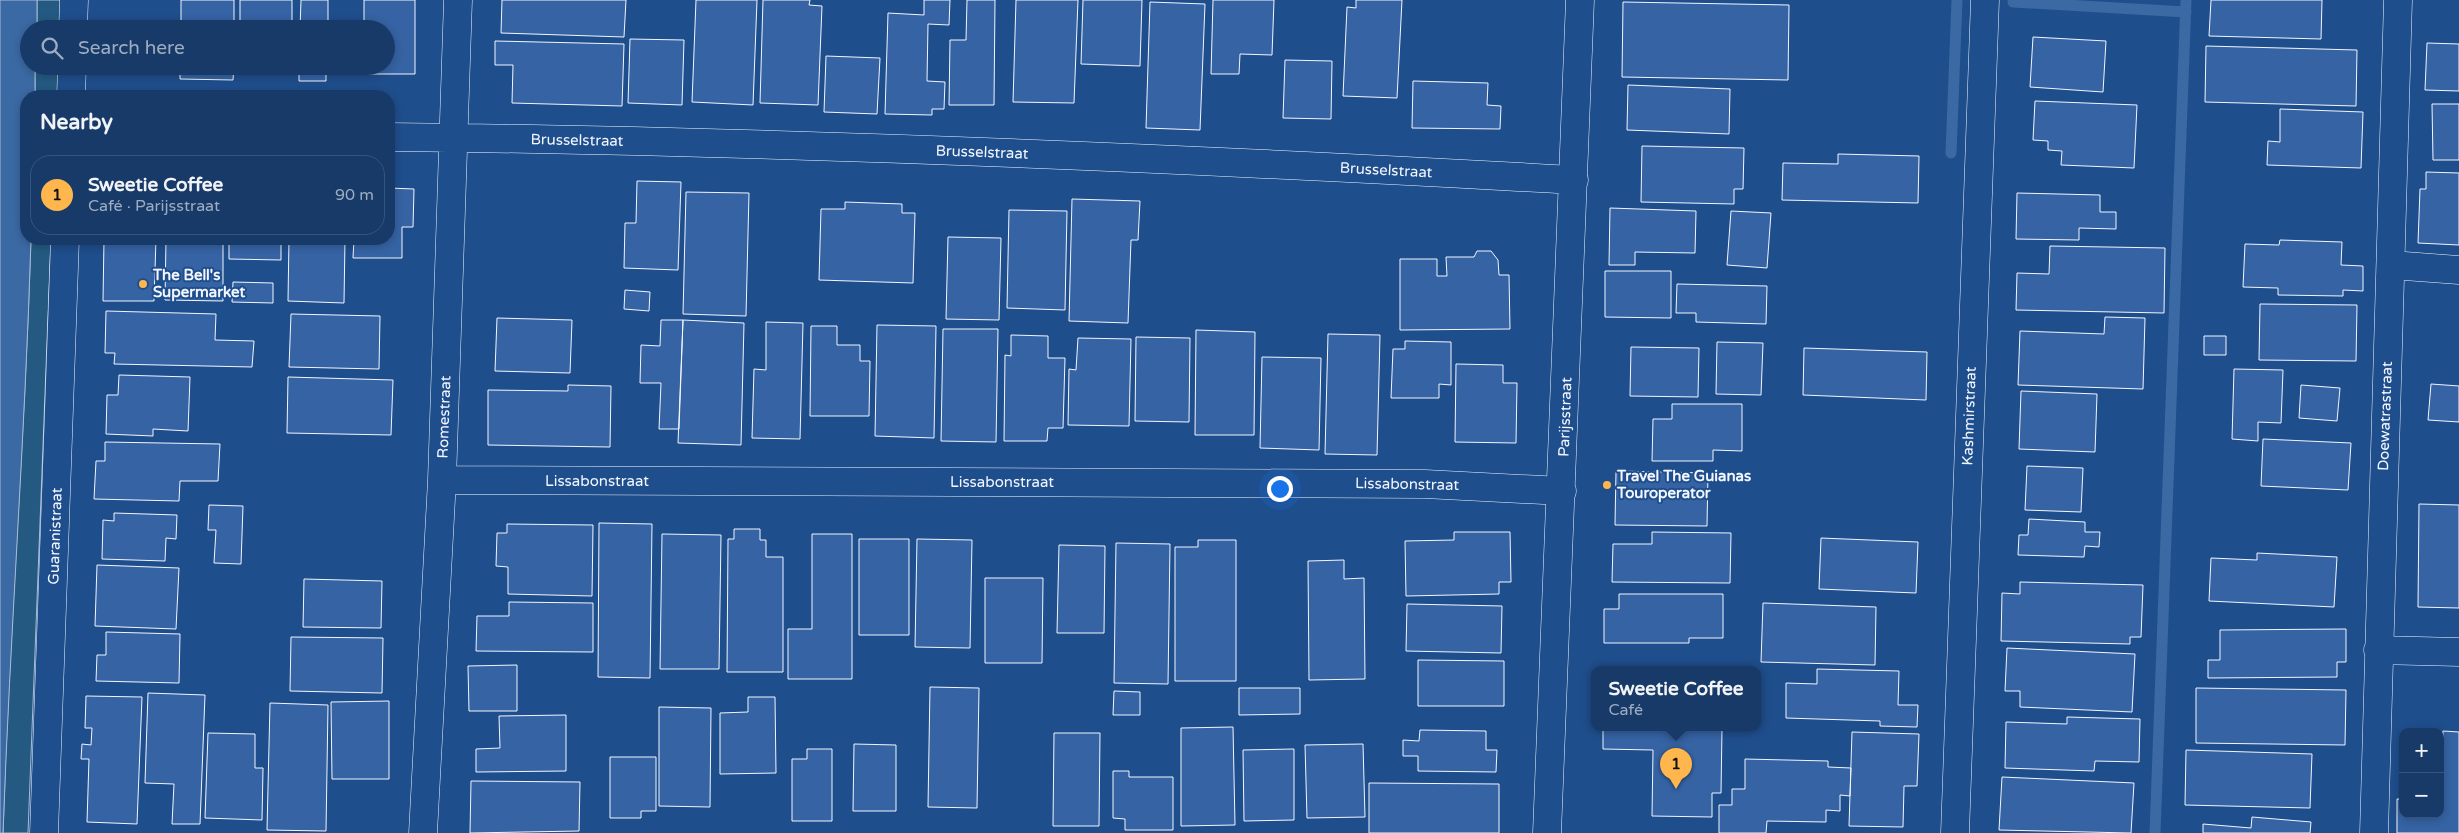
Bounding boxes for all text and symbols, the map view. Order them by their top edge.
search box [20,20,395,75]
icon: search [38,34,66,62]
text: Search here [78,37,185,59]
text: Nearby [40,110,113,135]
street label: Brusselstraat [530,130,624,150]
street label: Brusselstraat [935,141,1029,163]
street label: Brusselstraat [1339,159,1433,181]
text: Sweetie Coffee [88,174,223,196]
text: 1 [52,185,62,205]
text: 90 m [335,185,374,205]
text: Café · Parijsstraat [88,196,220,216]
place label: The Bell's Supermarket [152,266,245,302]
marker: The Bell's Supermarket [137,278,149,290]
street label: Doewatrastraat [2374,361,2396,471]
street label: Kashmirstraat [1958,366,1980,466]
street label: Romestraat [434,375,454,459]
street label: Parijsstraat [1555,377,1575,457]
place label: Travel The Guianas Touroperator [1616,467,1751,503]
street label: Lissabonstraat [545,472,649,490]
street label: Lissabonstraat [950,473,1054,491]
street label: Lissabonstraat [1355,474,1459,494]
your location [1267,476,1293,502]
marker: Travel The Guianas Touroperator [1601,479,1613,491]
street label: Guaranistraat [44,487,66,585]
popup [1591,666,1761,731]
text: Sweetie Coffee [1608,678,1744,700]
text: Café [1608,700,1643,720]
map controls [2399,728,2444,818]
button: + [2399,728,2444,773]
pin: 1 [1660,748,1692,789]
button: − [2399,773,2444,818]

